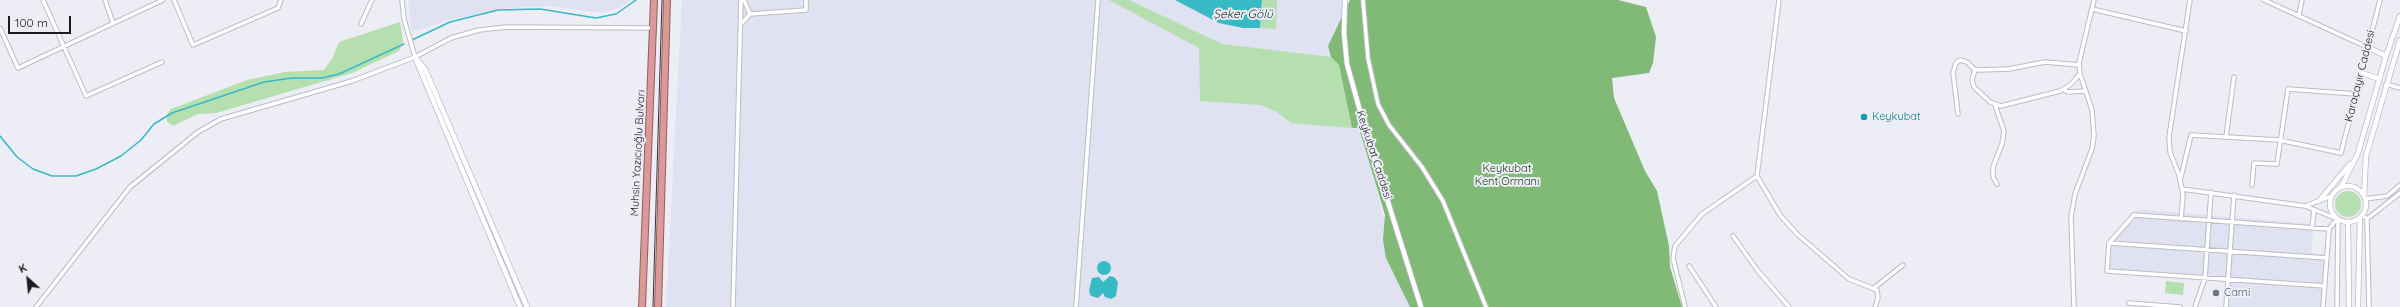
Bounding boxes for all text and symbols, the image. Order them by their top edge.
water label: Şeker Gölü [1213,7,1273,21]
scale bar [10,8,73,34]
text: 100 m [15,15,48,30]
street label: Karaçayır Caddesi [2342,29,2378,123]
street label: Muhsin Yazıcıoğlu Bulvarı [628,89,648,217]
street label: Keykubat Caddesi [1353,109,1395,201]
place label: Keykubat [1872,110,1921,124]
marker: Keykubat [1859,112,1869,122]
park label: Keykubat Kent Ormanı [1475,162,1539,188]
north arrow [8,259,48,299]
text: K [16,260,29,276]
place label: Cami [2224,286,2250,300]
marker: Cami [2211,288,2221,298]

